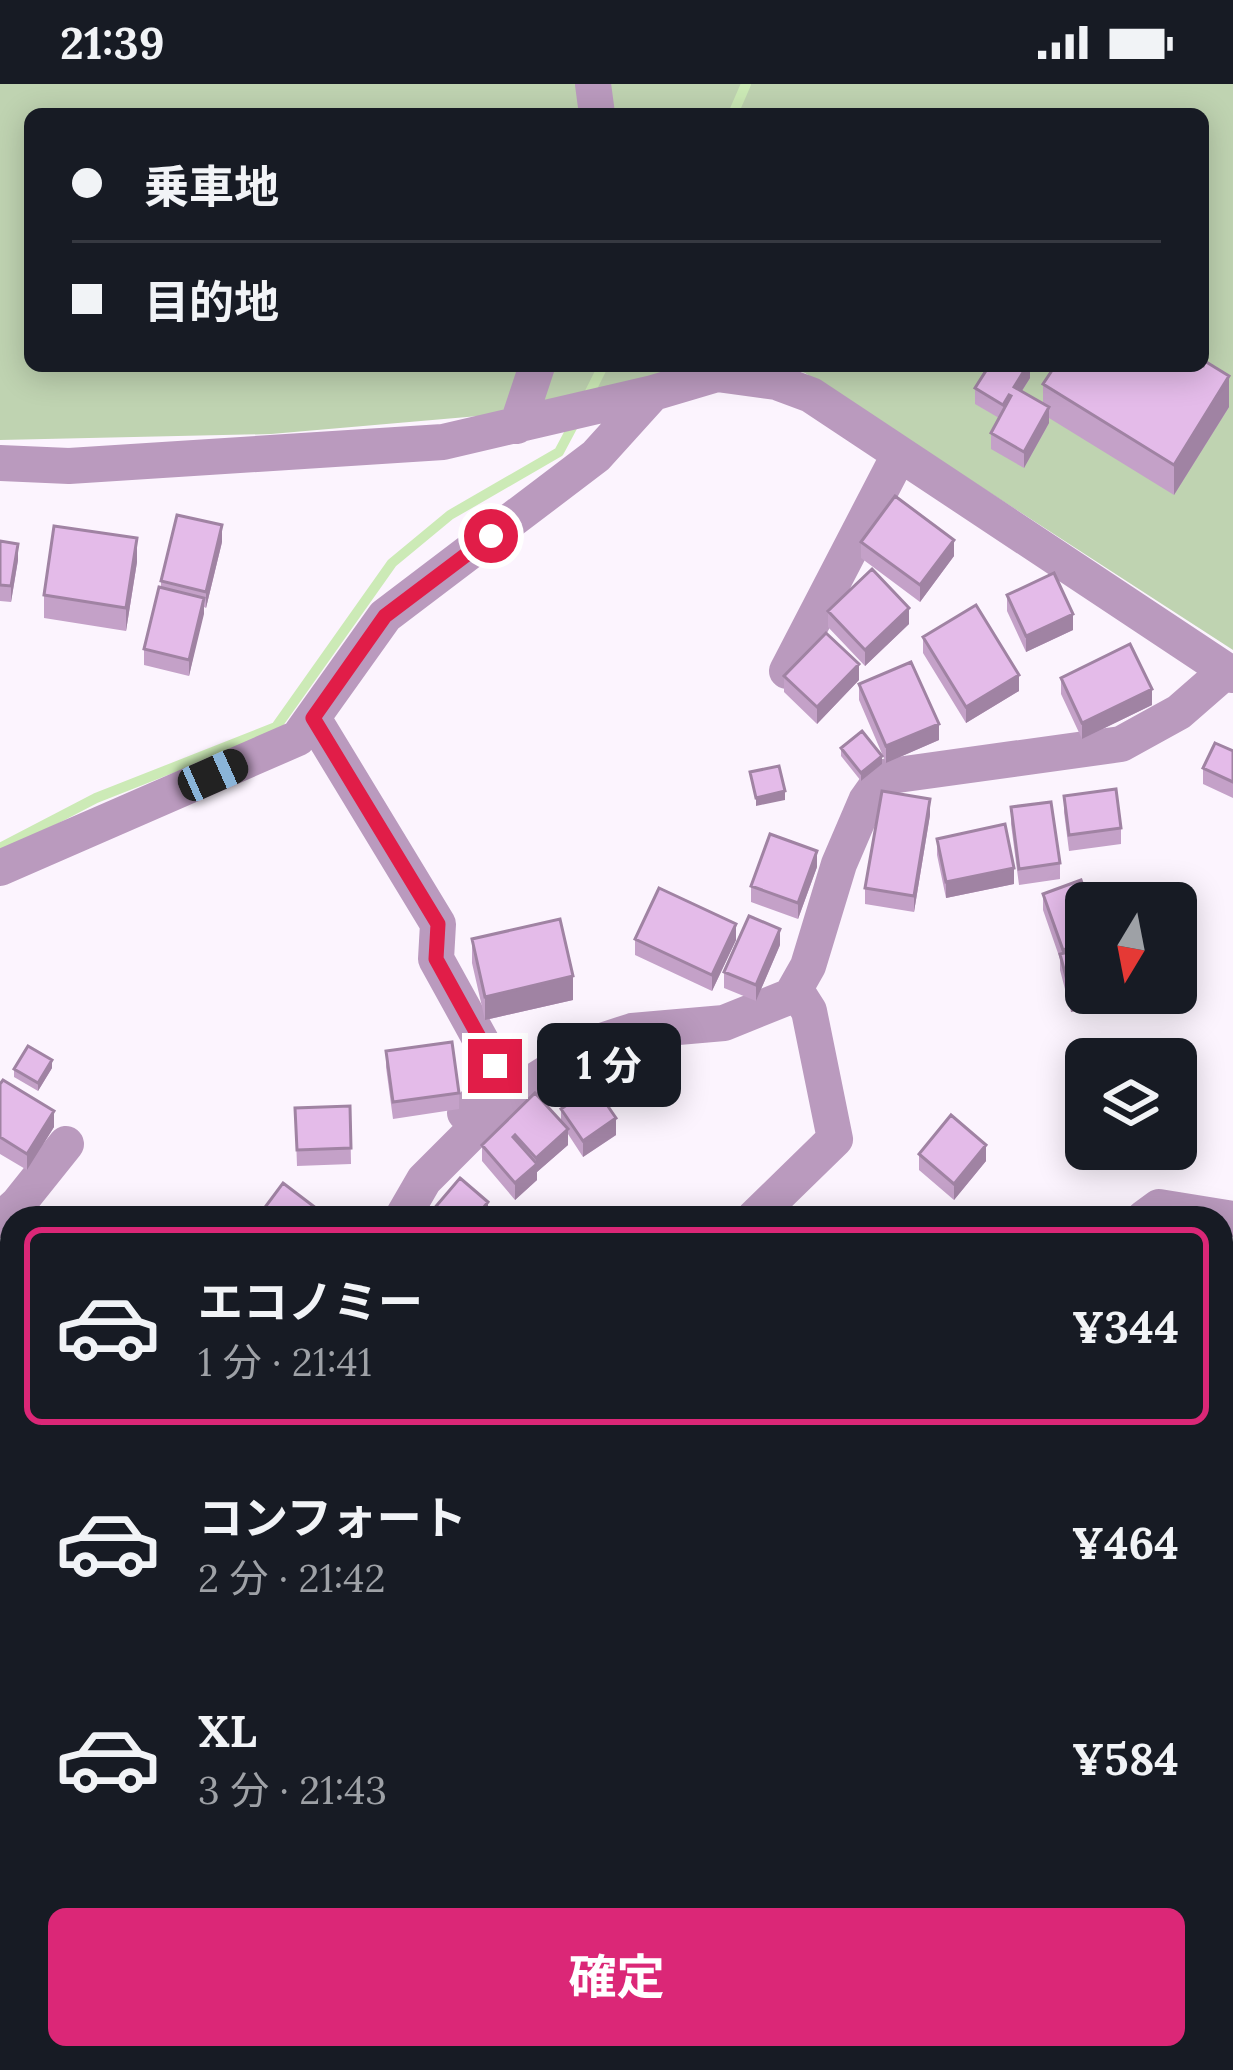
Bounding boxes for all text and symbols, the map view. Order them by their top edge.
text: 21:39 [60,14,165,71]
text: 乗車地 [144,158,279,215]
text: 目的地 [144,273,279,330]
route start [464,509,518,563]
car [173,744,253,806]
north arrow [1065,882,1197,1014]
map controls [1065,882,1197,1170]
callout: 1 分 [537,1024,681,1108]
button: layers [1065,1038,1197,1170]
route end [468,1039,522,1093]
text: 1 分 [576,1040,642,1090]
icon: car [54,1272,162,1380]
text: エコノミー [198,1273,423,1330]
text: ¥344 [1072,1298,1179,1355]
text: 1 分 · 21:41 [198,1337,372,1387]
icon: car [54,1488,162,1596]
text: コンフォート [198,1489,467,1546]
text: ¥464 [1071,1514,1179,1571]
text: 2 分 · 21:42 [198,1553,385,1603]
text: XL [198,1702,257,1759]
icon: car [54,1704,162,1812]
text: ¥584 [1072,1730,1179,1787]
text: 3 分 · 21:43 [198,1765,387,1815]
button: 確定 [48,1908,1185,2046]

